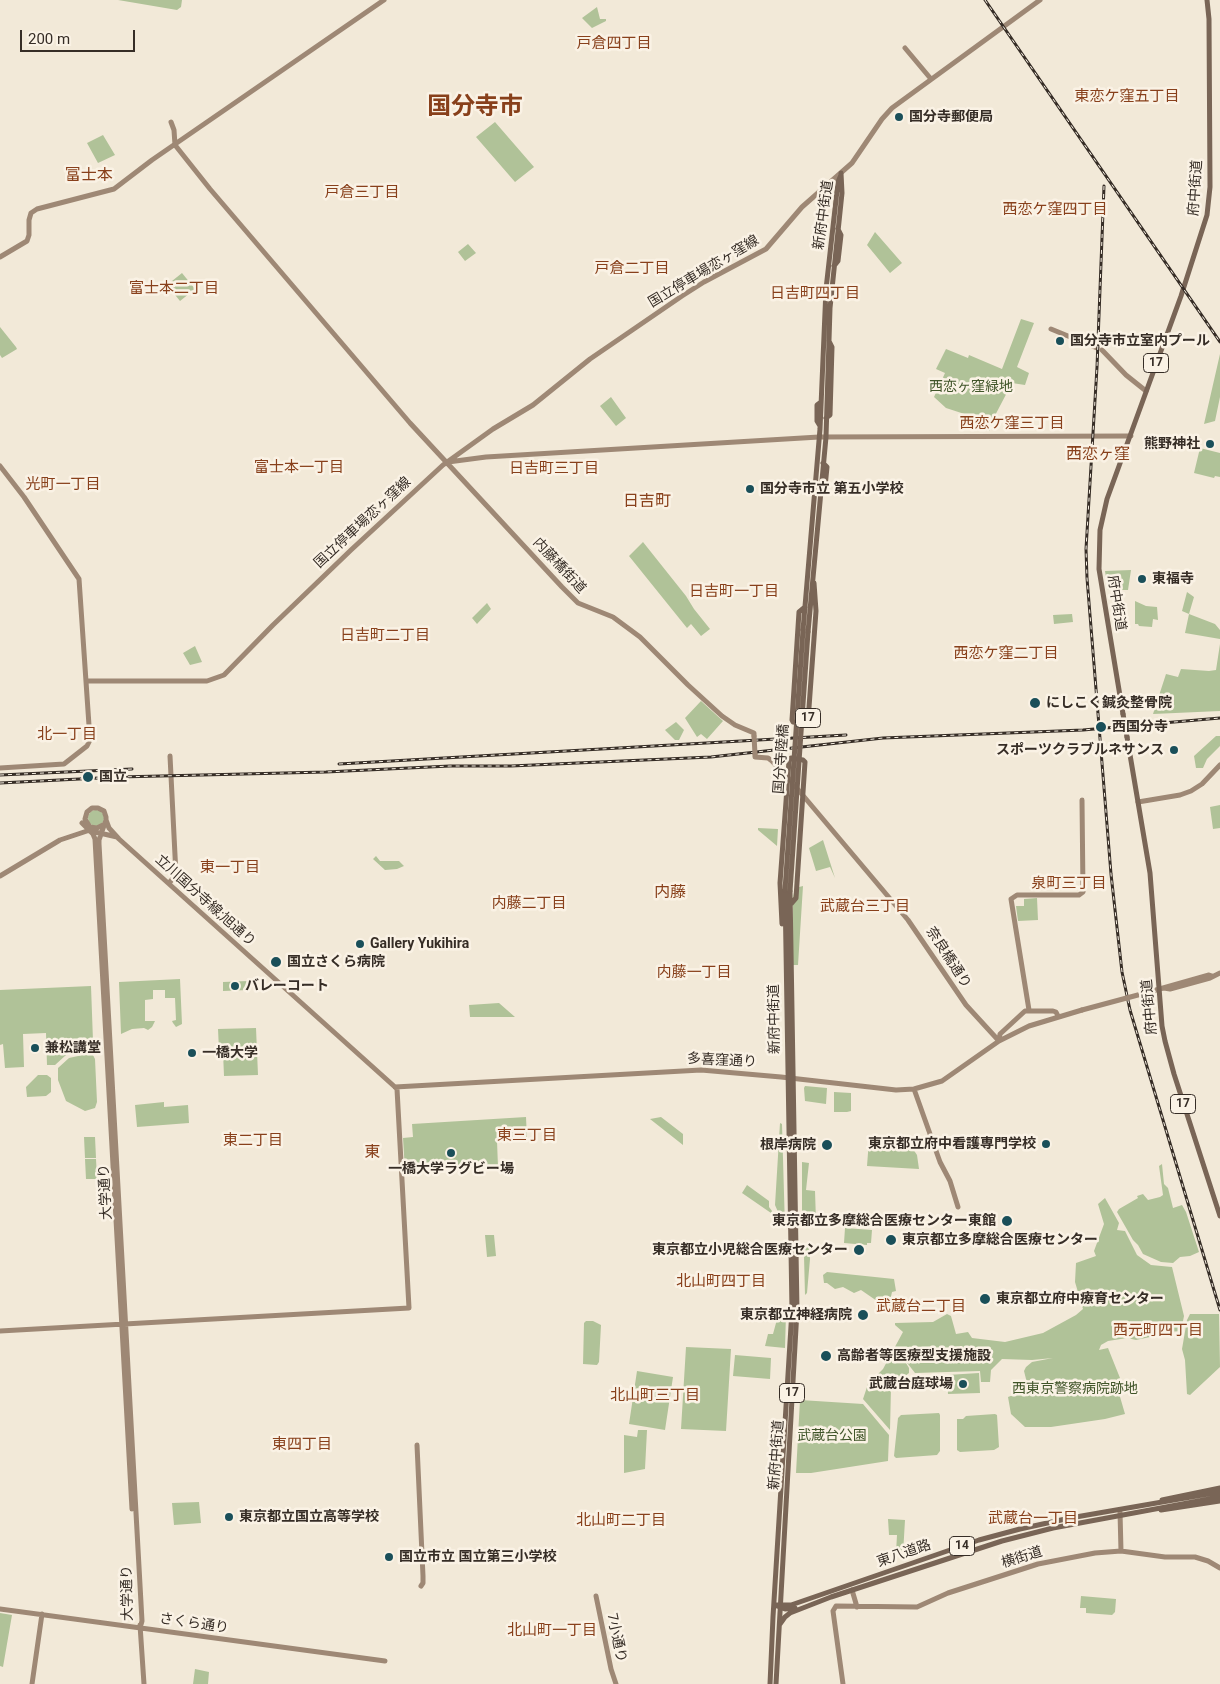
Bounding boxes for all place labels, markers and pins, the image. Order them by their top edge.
place label: 国分寺郵便局 [909,109,993,125]
marker: 国分寺郵便局 [893,111,905,123]
place label: 国分寺市立室内プール [1070,333,1210,349]
marker: 国分寺市立室内プール [1054,335,1066,347]
place label: 熊野神社 [1144,436,1200,452]
marker: 熊野神社 [1204,438,1216,450]
place label: 国分寺市立 第五小学校 [760,481,903,497]
marker: 国分寺市立 第五小学校 [744,483,756,495]
place label: 東福寺 [1152,571,1194,587]
marker: 東福寺 [1136,573,1148,585]
place label: にしこく鍼灸整骨院 [1046,695,1172,711]
marker: にしこく鍼灸整骨院 [1028,696,1042,710]
place label: 西国分寺 [1112,719,1168,735]
marker: 西国分寺 [1094,720,1108,734]
place label: スポーツクラブルネサンス [996,742,1164,758]
marker: スポーツクラブルネサンス [1168,744,1180,756]
place label: 国立 [99,769,127,785]
marker: 国立 [81,770,95,784]
place label: Gallery Yukihira [370,936,469,952]
marker: Gallery Yukihira [354,938,366,950]
place label: 国立さくら病院 [287,954,385,970]
marker: 国立さくら病院 [269,955,283,969]
place label: バレーコート [245,978,329,994]
marker: バレーコート [229,980,241,992]
place label: 兼松講堂 [45,1040,101,1056]
marker: 兼松講堂 [29,1042,41,1054]
place label: 一橋大学 [202,1045,258,1061]
marker: 一橋大学 [186,1047,198,1059]
place label: 東京都立府中看護専門学校 [868,1136,1036,1152]
place label: 根岸病院 [760,1137,816,1153]
marker: 根岸病院 [820,1138,834,1152]
marker: 東京都立府中看護専門学校 [1040,1138,1052,1150]
marker: 一橋大学ラグビー場 [445,1147,457,1159]
place label: 一橋大学ラグビー場 [388,1161,514,1177]
place label: 東京都立多摩総合医療センター東館 [772,1213,996,1229]
marker: 東京都立多摩総合医療センター東館 [1000,1214,1014,1228]
place label: 東京都立多摩総合医療センター [902,1232,1098,1248]
marker: 東京都立多摩総合医療センター [884,1233,898,1247]
place label: 東京都立小児総合医療センター [652,1242,848,1258]
marker: 東京都立小児総合医療センター [852,1243,866,1257]
place label: 東京都立府中療育センター [996,1291,1164,1307]
marker: 東京都立府中療育センター [978,1292,992,1306]
place label: 東京都立神経病院 [740,1307,852,1323]
marker: 東京都立神経病院 [856,1308,870,1322]
place label: 高齢者等医療型支援施設 [837,1348,991,1364]
marker: 高齢者等医療型支援施設 [819,1349,833,1363]
place label: 武蔵台庭球場 [869,1376,953,1392]
marker: 武蔵台庭球場 [957,1378,969,1390]
place label: 東京都立国立高等学校 [239,1509,379,1525]
marker: 東京都立国立高等学校 [223,1511,235,1523]
place label: 国立市立 国立第三小学校 [399,1549,556,1565]
marker: 国立市立 国立第三小学校 [383,1551,395,1563]

